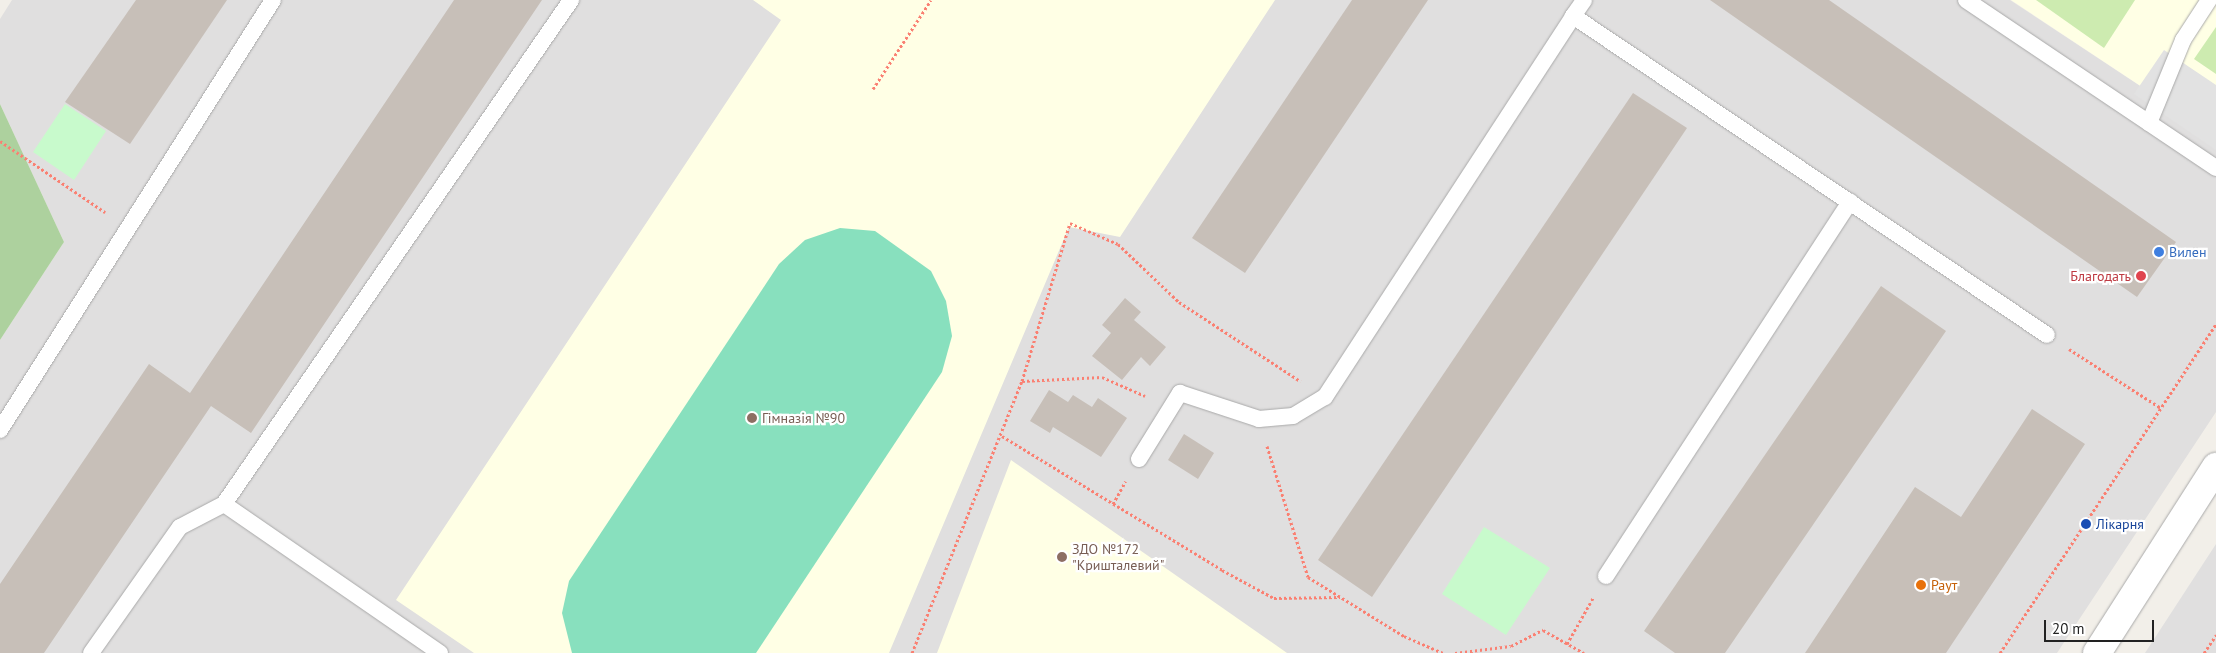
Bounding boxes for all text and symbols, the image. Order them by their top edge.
place label: Вилен [2169,244,2207,260]
marker: Вилен [2153,246,2165,258]
place label: Благодать [2070,268,2131,284]
marker: Благодать [2135,270,2147,282]
place label: Гімназія №90 [762,410,845,426]
marker: Гімназія №90 [746,412,758,424]
place label: Лікарня [2096,516,2144,532]
marker: Лікарня [2080,518,2092,530]
place label: ЗДО №172 "Кришталевий" [1072,541,1164,574]
marker: ЗДО №172 "Кришталевий" [1056,551,1068,563]
place label: Раут [1931,577,1957,593]
marker: Раут [1915,579,1927,591]
scale bar [2046,610,2156,642]
text: 20 m [2052,619,2085,638]

